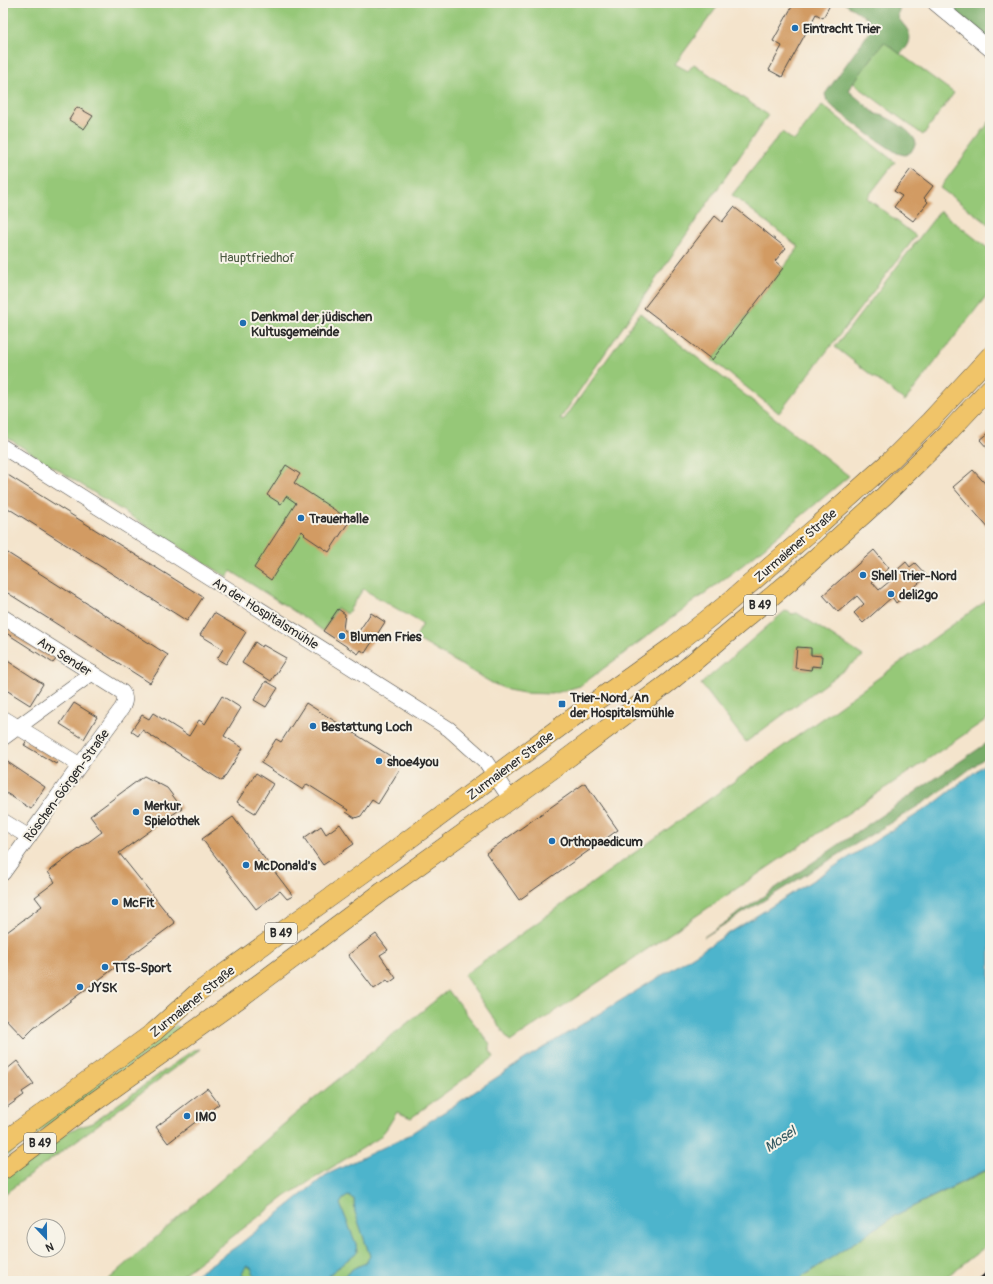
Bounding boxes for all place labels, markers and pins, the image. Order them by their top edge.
place label: Eintracht Trier [803,21,881,37]
marker: Eintracht Trier [790,23,800,33]
place label: Denkmal der jüdischen Kultusgemeinde [251,309,373,340]
marker: Denkmal der jüdischen Kultusgemeinde [238,318,248,328]
place label: Trauerhalle [308,511,369,527]
marker: Trauerhalle [296,513,306,523]
place label: Shell Trier-Nord [871,568,957,584]
marker: Shell Trier-Nord [858,570,868,580]
place label: deli2go [899,587,938,603]
marker: deli2go [886,589,896,599]
place label: Blumen Fries [350,629,422,645]
marker: Blumen Fries [337,631,347,641]
place label: Trier-Nord, An der Hospitalsmühle [569,690,675,721]
marker: Trier-Nord, An der Hospitalsmühle [557,699,567,709]
place label: Bestattung Loch [321,719,412,735]
marker: Bestattung Loch [308,721,318,731]
place label: shoe4you [387,754,439,770]
marker: shoe4you [374,756,384,766]
place label: Merkur Spielothek [144,798,200,829]
marker: Merkur Spielothek [131,807,141,817]
place label: Orthopaedicum [560,834,643,850]
marker: Orthopaedicum [547,836,557,846]
place label: McDonald's [254,858,316,874]
marker: McDonald's [241,860,251,870]
place label: McFit [123,895,155,911]
marker: McFit [110,897,120,907]
place label: TTS-Sport [112,960,172,976]
marker: TTS-Sport [100,962,110,972]
place label: JYSK [88,980,117,996]
marker: JYSK [75,982,85,992]
place label: IMO [195,1109,217,1125]
marker: IMO [182,1111,192,1121]

